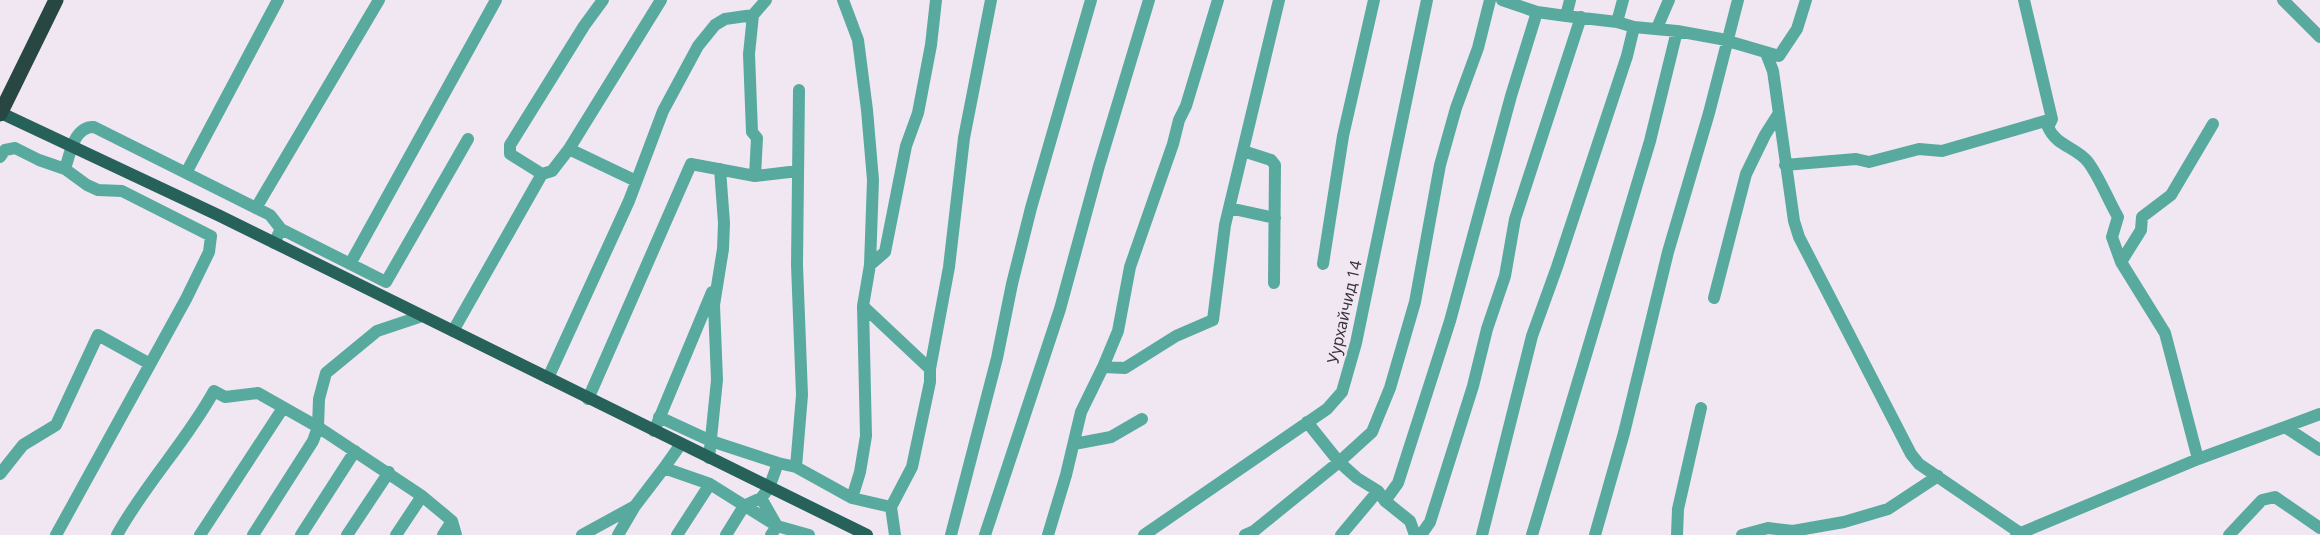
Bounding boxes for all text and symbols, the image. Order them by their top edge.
street label: Уурхайчид 14 [1321,258,1367,366]

